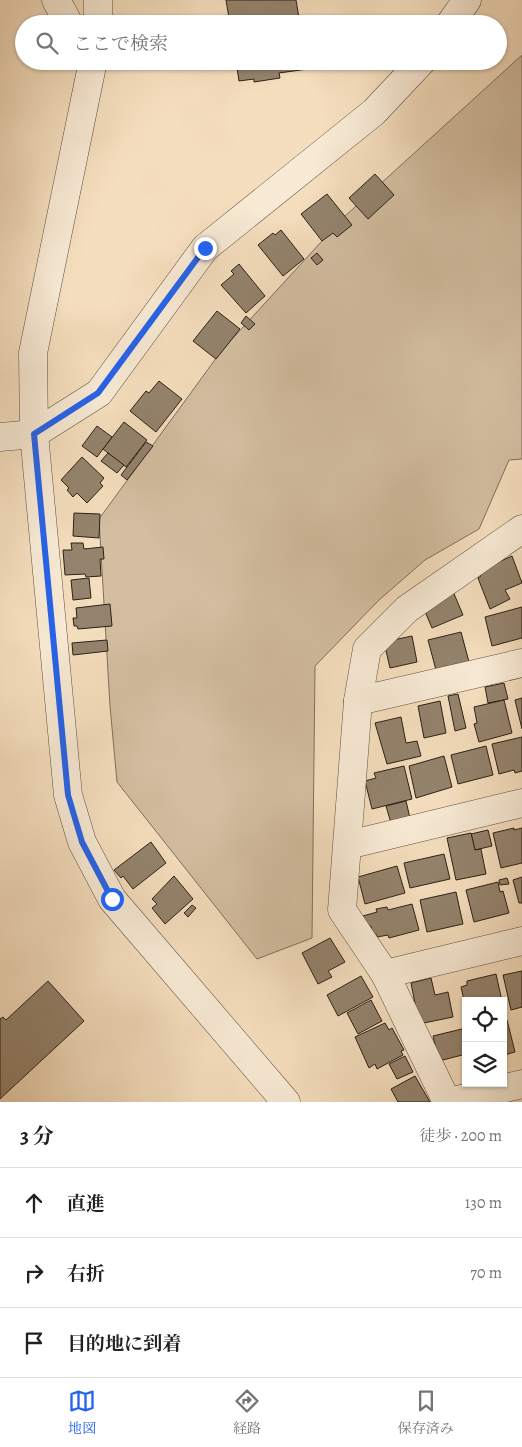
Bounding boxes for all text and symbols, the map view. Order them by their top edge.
search box [15,15,507,70]
icon: search [33,29,61,57]
text: ここで検索 [73,31,168,57]
route end [194,237,217,260]
route start [101,888,124,911]
map controls [462,997,507,1087]
button: locate [462,997,507,1042]
button: layers [462,1042,507,1087]
text: 3 分 [20,1122,54,1150]
text: 徒歩 · 200 m [419,1125,502,1147]
icon: ahead [20,1189,48,1217]
text: 直進 [67,1191,105,1217]
text: 130 m [465,1192,502,1214]
icon: right [20,1259,48,1287]
text: 右折 [67,1261,105,1287]
text: 70 m [470,1262,502,1284]
icon: arrive [20,1329,48,1357]
text: 目的地に到着 [67,1331,181,1357]
tab: 地図 [68,1387,96,1438]
tab: 経路 [233,1387,261,1438]
tab: 保存済み [398,1387,454,1438]

